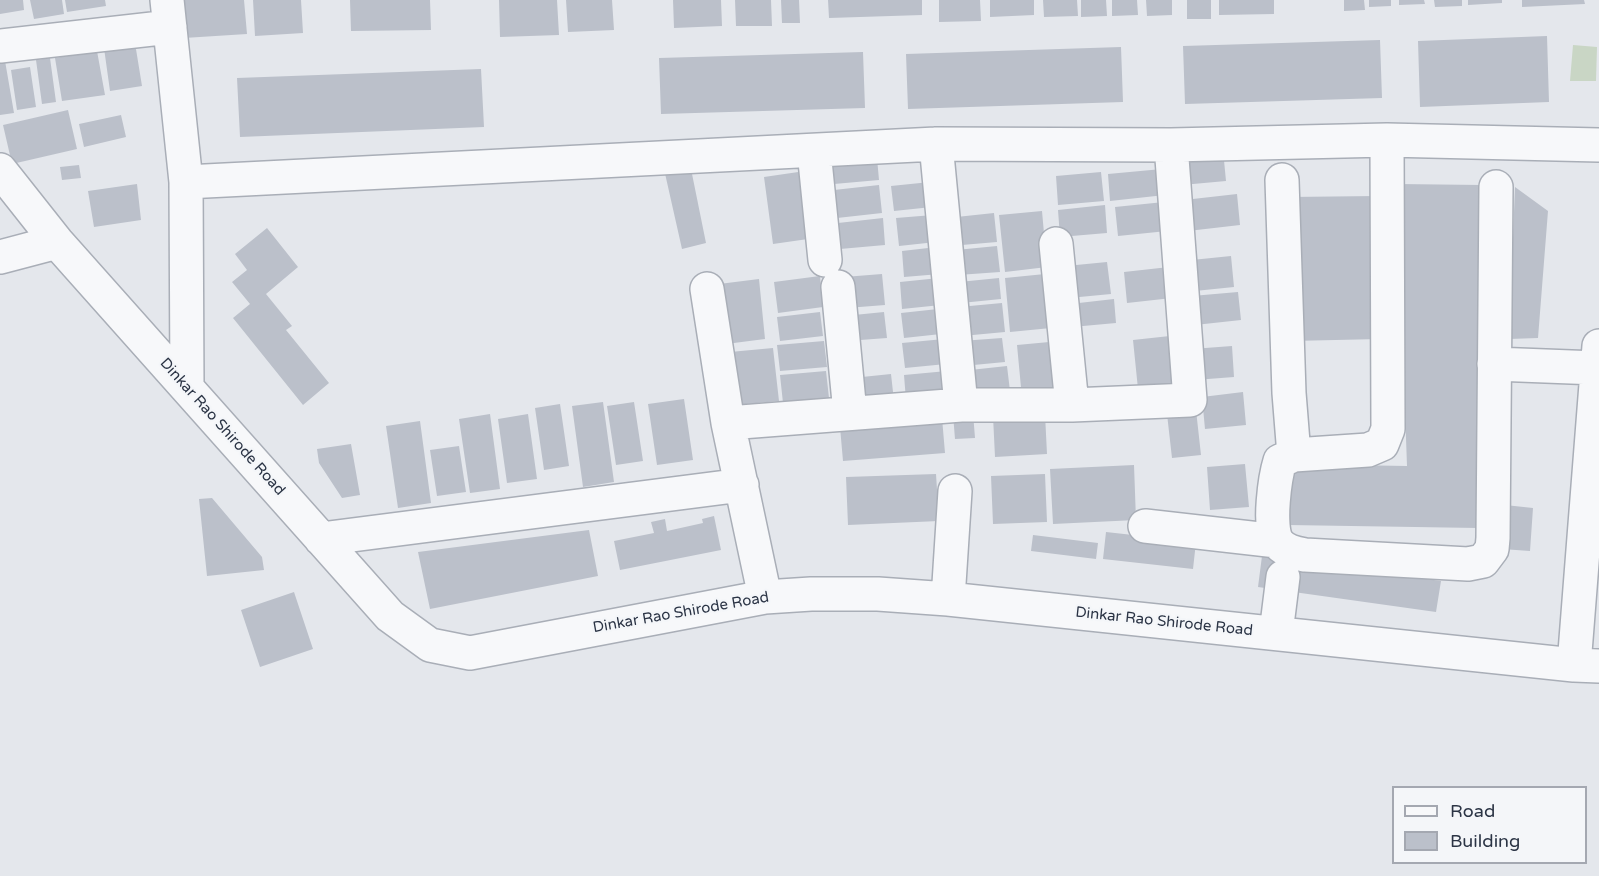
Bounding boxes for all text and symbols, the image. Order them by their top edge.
street label: Dinkar Rao Shirode Road [156,355,288,499]
street label: Dinkar Rao Shirode Road [592,589,770,637]
street label: Dinkar Rao Shirode Road [1074,604,1254,640]
legend [1392,786,1587,864]
text: Road [1450,800,1495,822]
text: Building [1450,830,1520,852]

